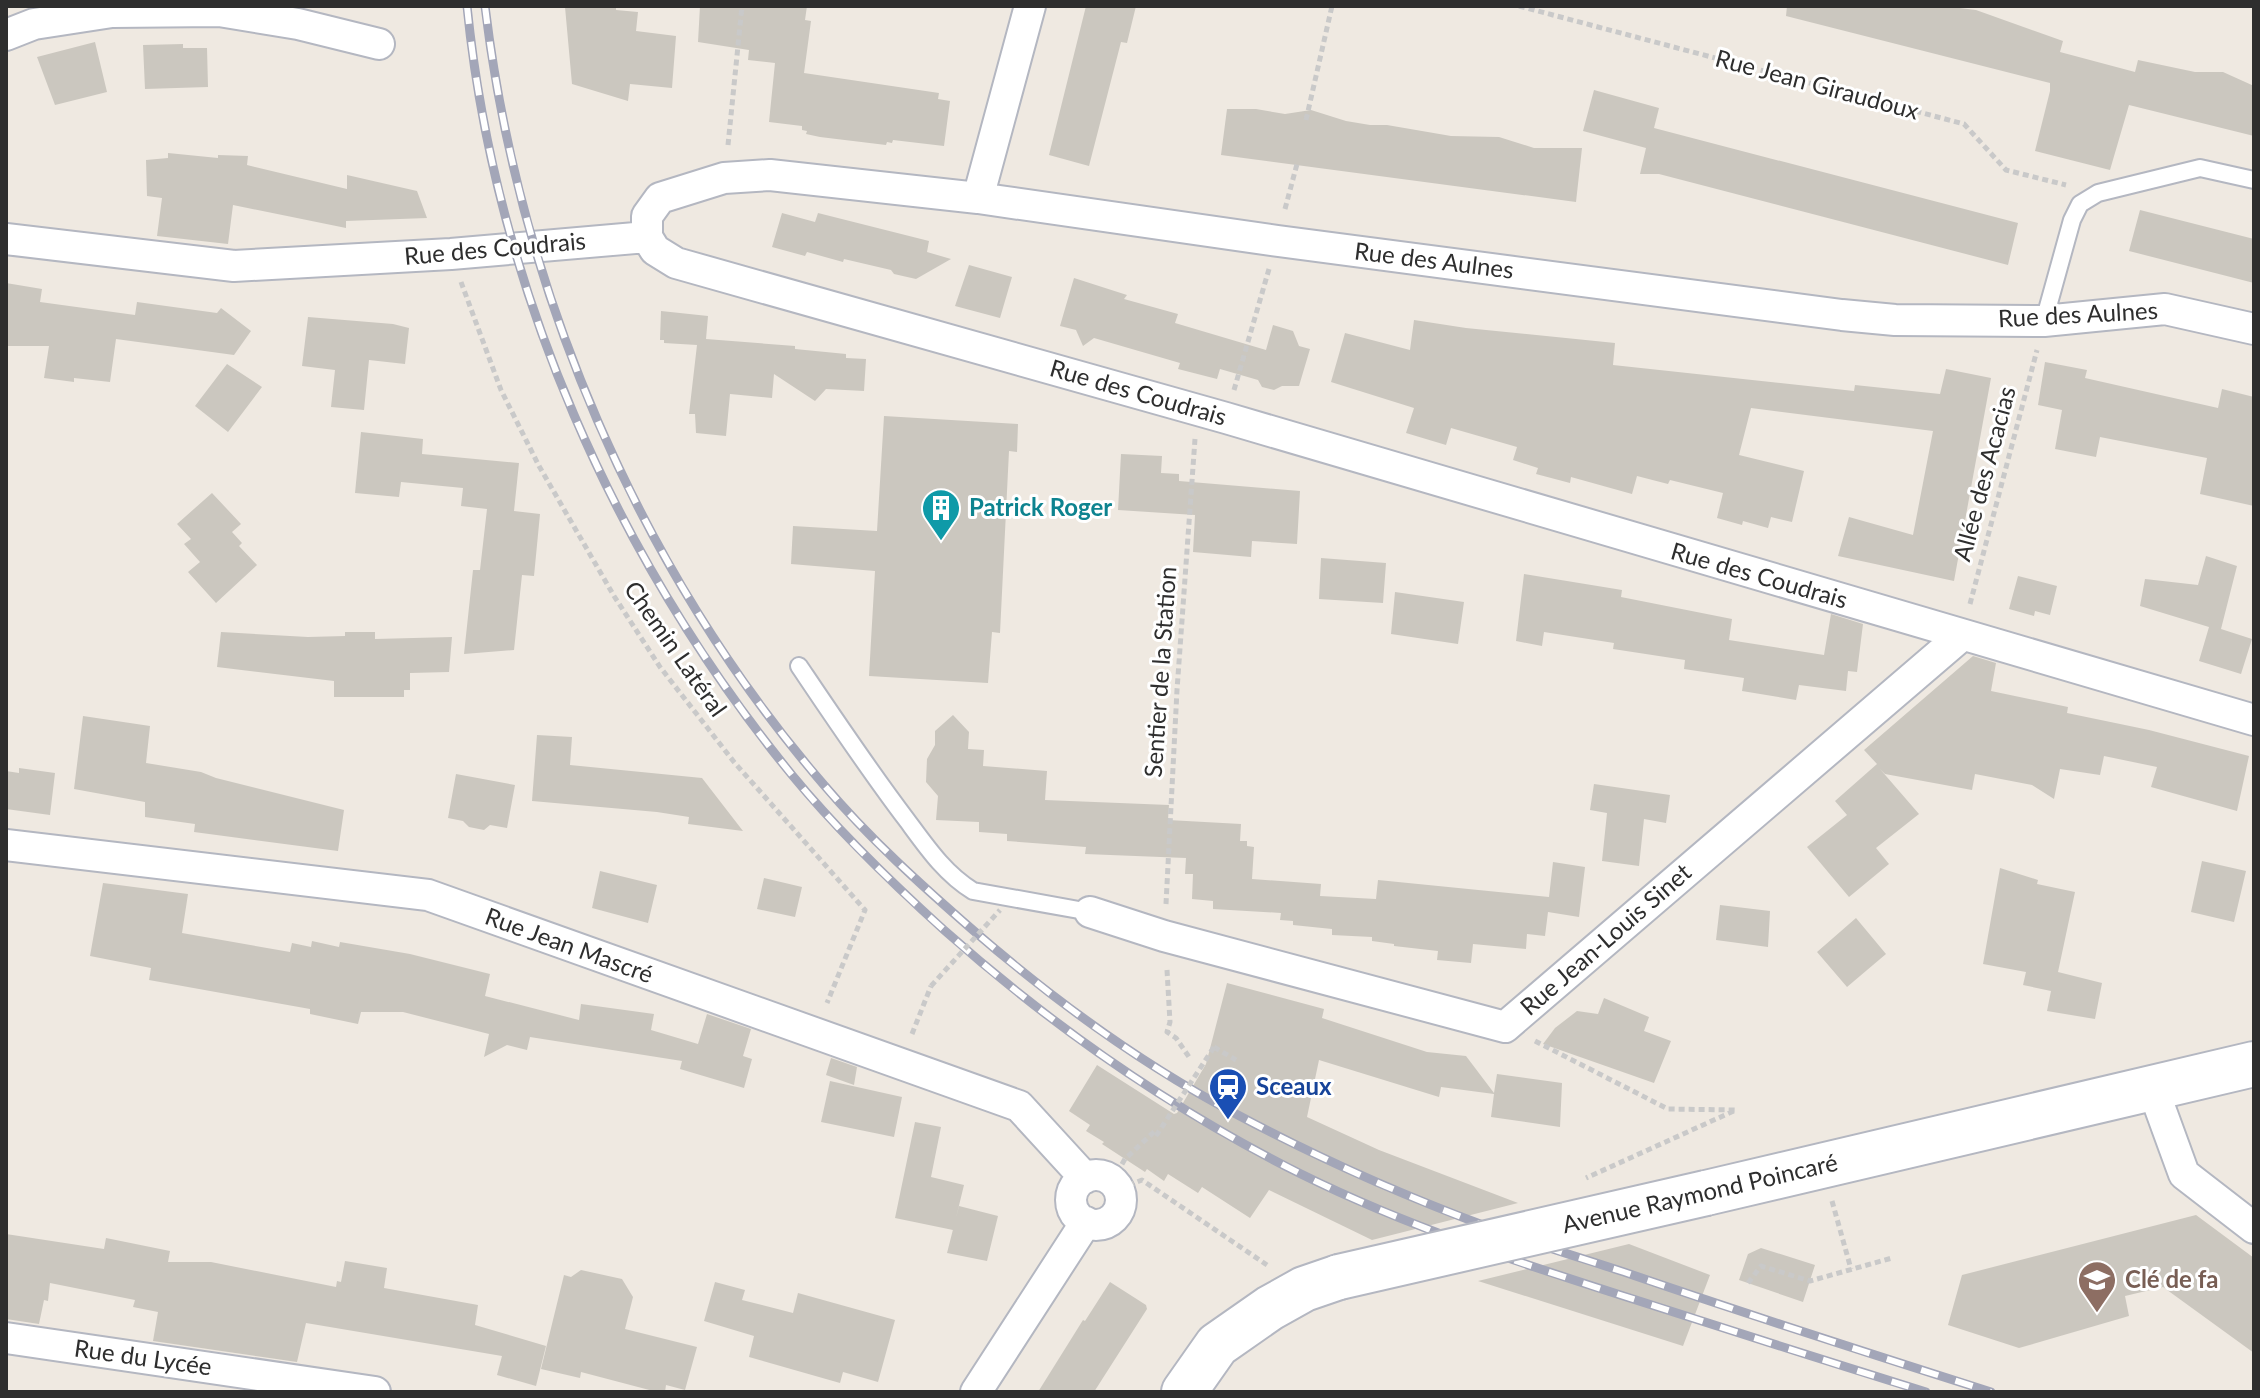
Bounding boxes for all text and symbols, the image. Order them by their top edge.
street label: Rue Jean Giraudoux [1713,42,1922,125]
street label: Rue des Coudrais [403,225,587,270]
street label: Rue des Aulnes [1353,235,1515,284]
street label: Rue des Aulnes [1997,295,2159,332]
street label: Rue des Coudrais [1047,353,1230,431]
street label: Allée des Acacias [1946,383,2021,564]
building icon: Patrick Roger [920,487,962,542]
place label: Patrick Roger [969,492,1112,521]
street label: Rue des Coudrais [1668,536,1851,614]
street label: Sentier de la Station [1138,565,1181,778]
street label: Chemin Latéral [619,575,734,721]
street label: Rue Jean-Louis Sinet [1514,857,1697,1021]
street label: Rue Jean Mascré [482,901,657,988]
station icon: Sceaux [1207,1066,1249,1121]
place label: Sceaux [1256,1071,1332,1100]
street label: Avenue Raymond Poincaré [1559,1147,1840,1238]
school or university icon: Clé de fa [2076,1259,2118,1314]
place label: Clé de fa [2125,1264,2219,1293]
street label: Rue du Lycée [73,1333,214,1381]

